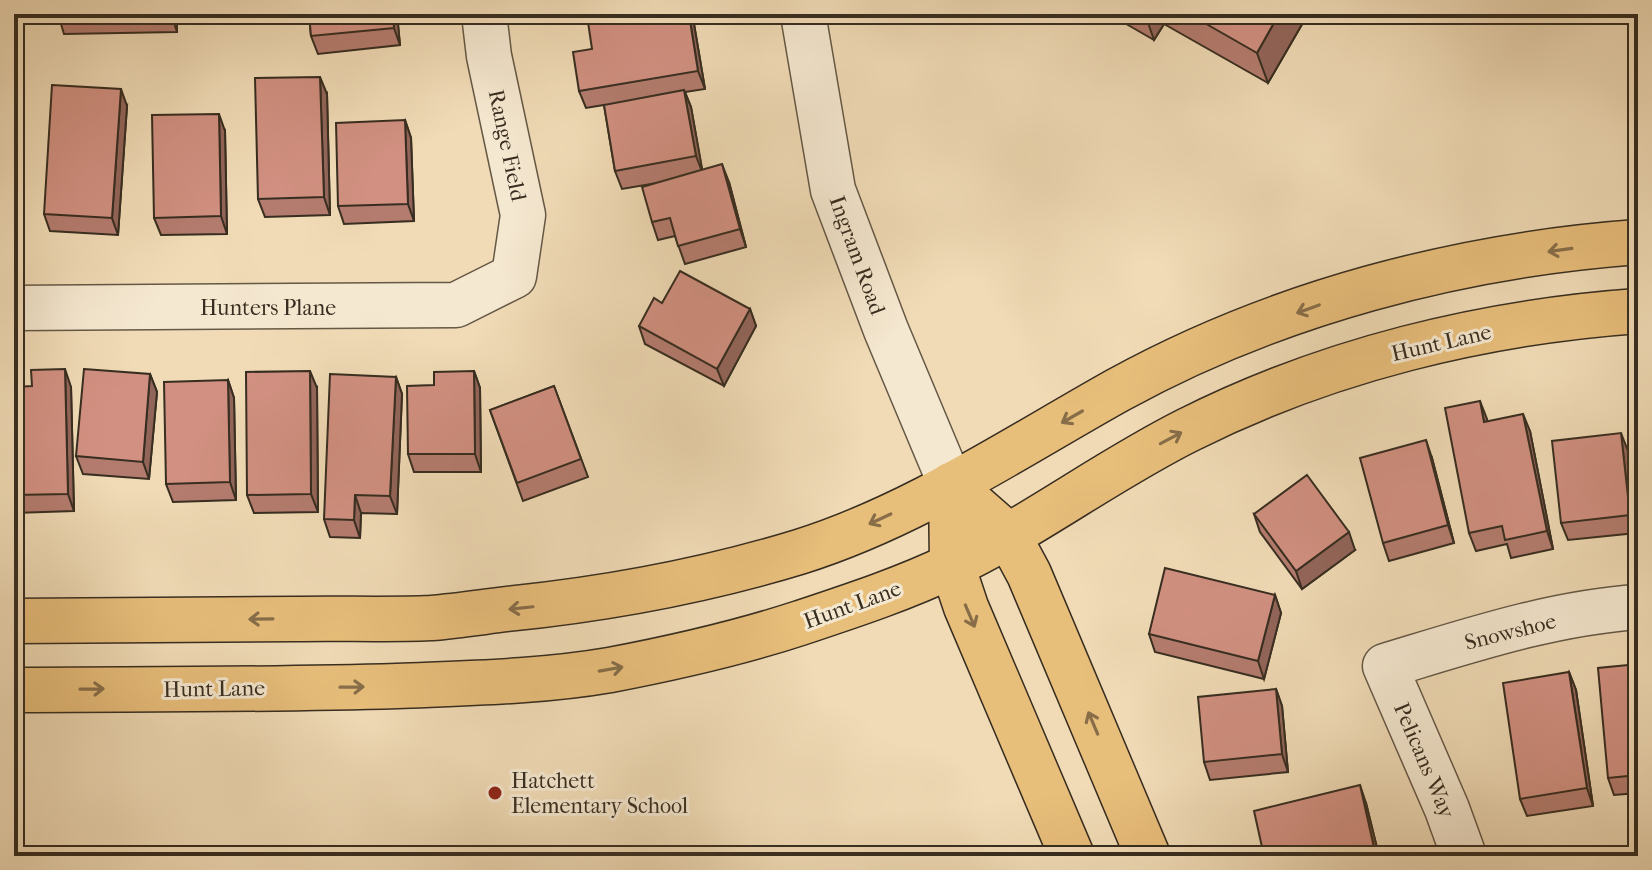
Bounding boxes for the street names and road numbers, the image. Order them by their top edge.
street label: Range Field [483,87,532,204]
street label: Ingram Road [824,192,891,319]
street label: Hunters Plane [200,295,336,321]
street label: Hunt Lane [1389,319,1494,367]
street label: Hunt Lane [800,575,905,635]
street label: Snowshoe [1462,608,1559,656]
street label: Hunt Lane [163,675,265,703]
street label: Pelicans Way [1388,699,1461,823]

